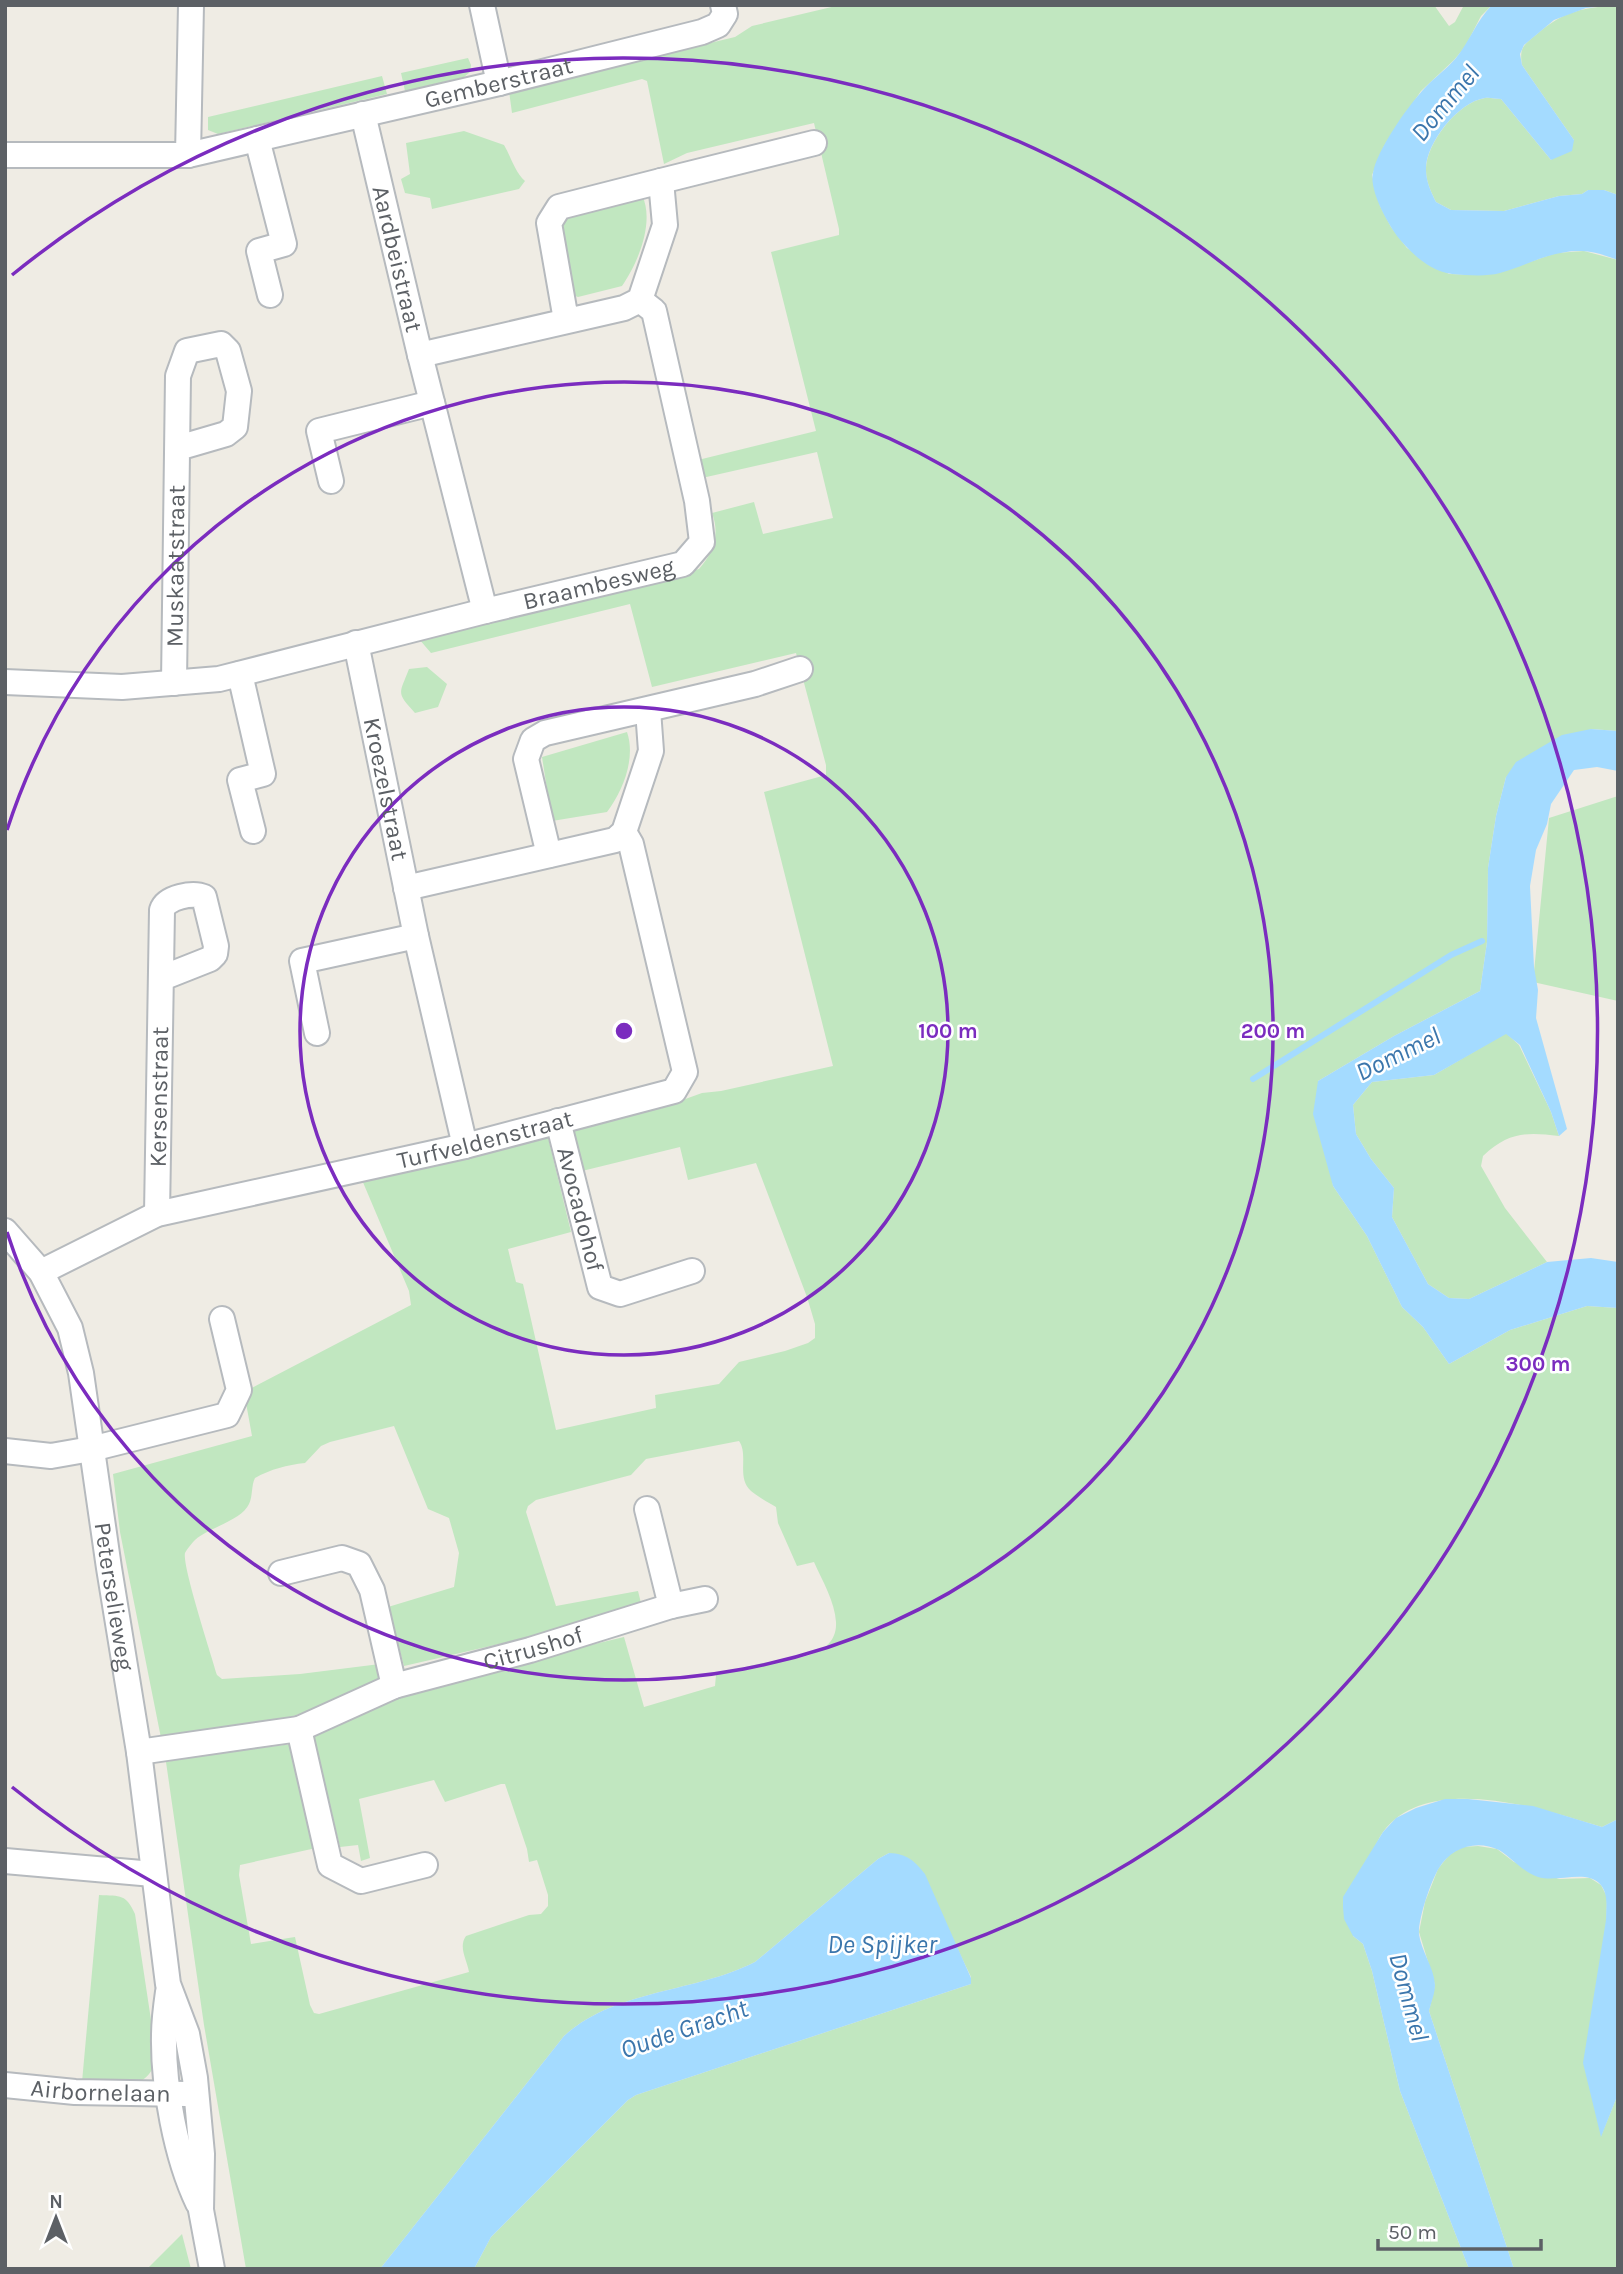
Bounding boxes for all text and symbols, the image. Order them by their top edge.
street label: Gemberstraat [422,51,576,114]
water label: Dommel [1404,58,1486,148]
street label: Aardbeistraat [366,183,428,335]
street label: Muskaatstraat [160,485,191,647]
street label: Braambesweg [520,552,678,615]
street label: Kroezelstraat [358,715,414,863]
centre of rings [612,1019,636,1043]
text: 100 m [918,1019,978,1043]
text: 200 m [1241,1019,1305,1043]
water label: Dommel [1351,1020,1445,1088]
street label: Kersenstraat [144,1026,174,1168]
street label: Turfveldenstraat [395,1104,576,1175]
street label: Avocadohof [551,1144,610,1275]
text: 300 m [1506,1352,1570,1376]
street label: Peterselieweg [89,1520,140,1673]
street label: Citrushof [480,1620,587,1676]
water label: De Spijker [827,1929,938,1960]
water label: Dommel [1382,1949,1436,2045]
water label: Oude Gracht [616,1992,753,2065]
street label: Airbornelaan [29,2074,171,2108]
north arrow [21,2183,91,2253]
text: N [49,2191,63,2213]
scale bar [1378,2208,1541,2252]
text: 50 m [1388,2220,1437,2244]

